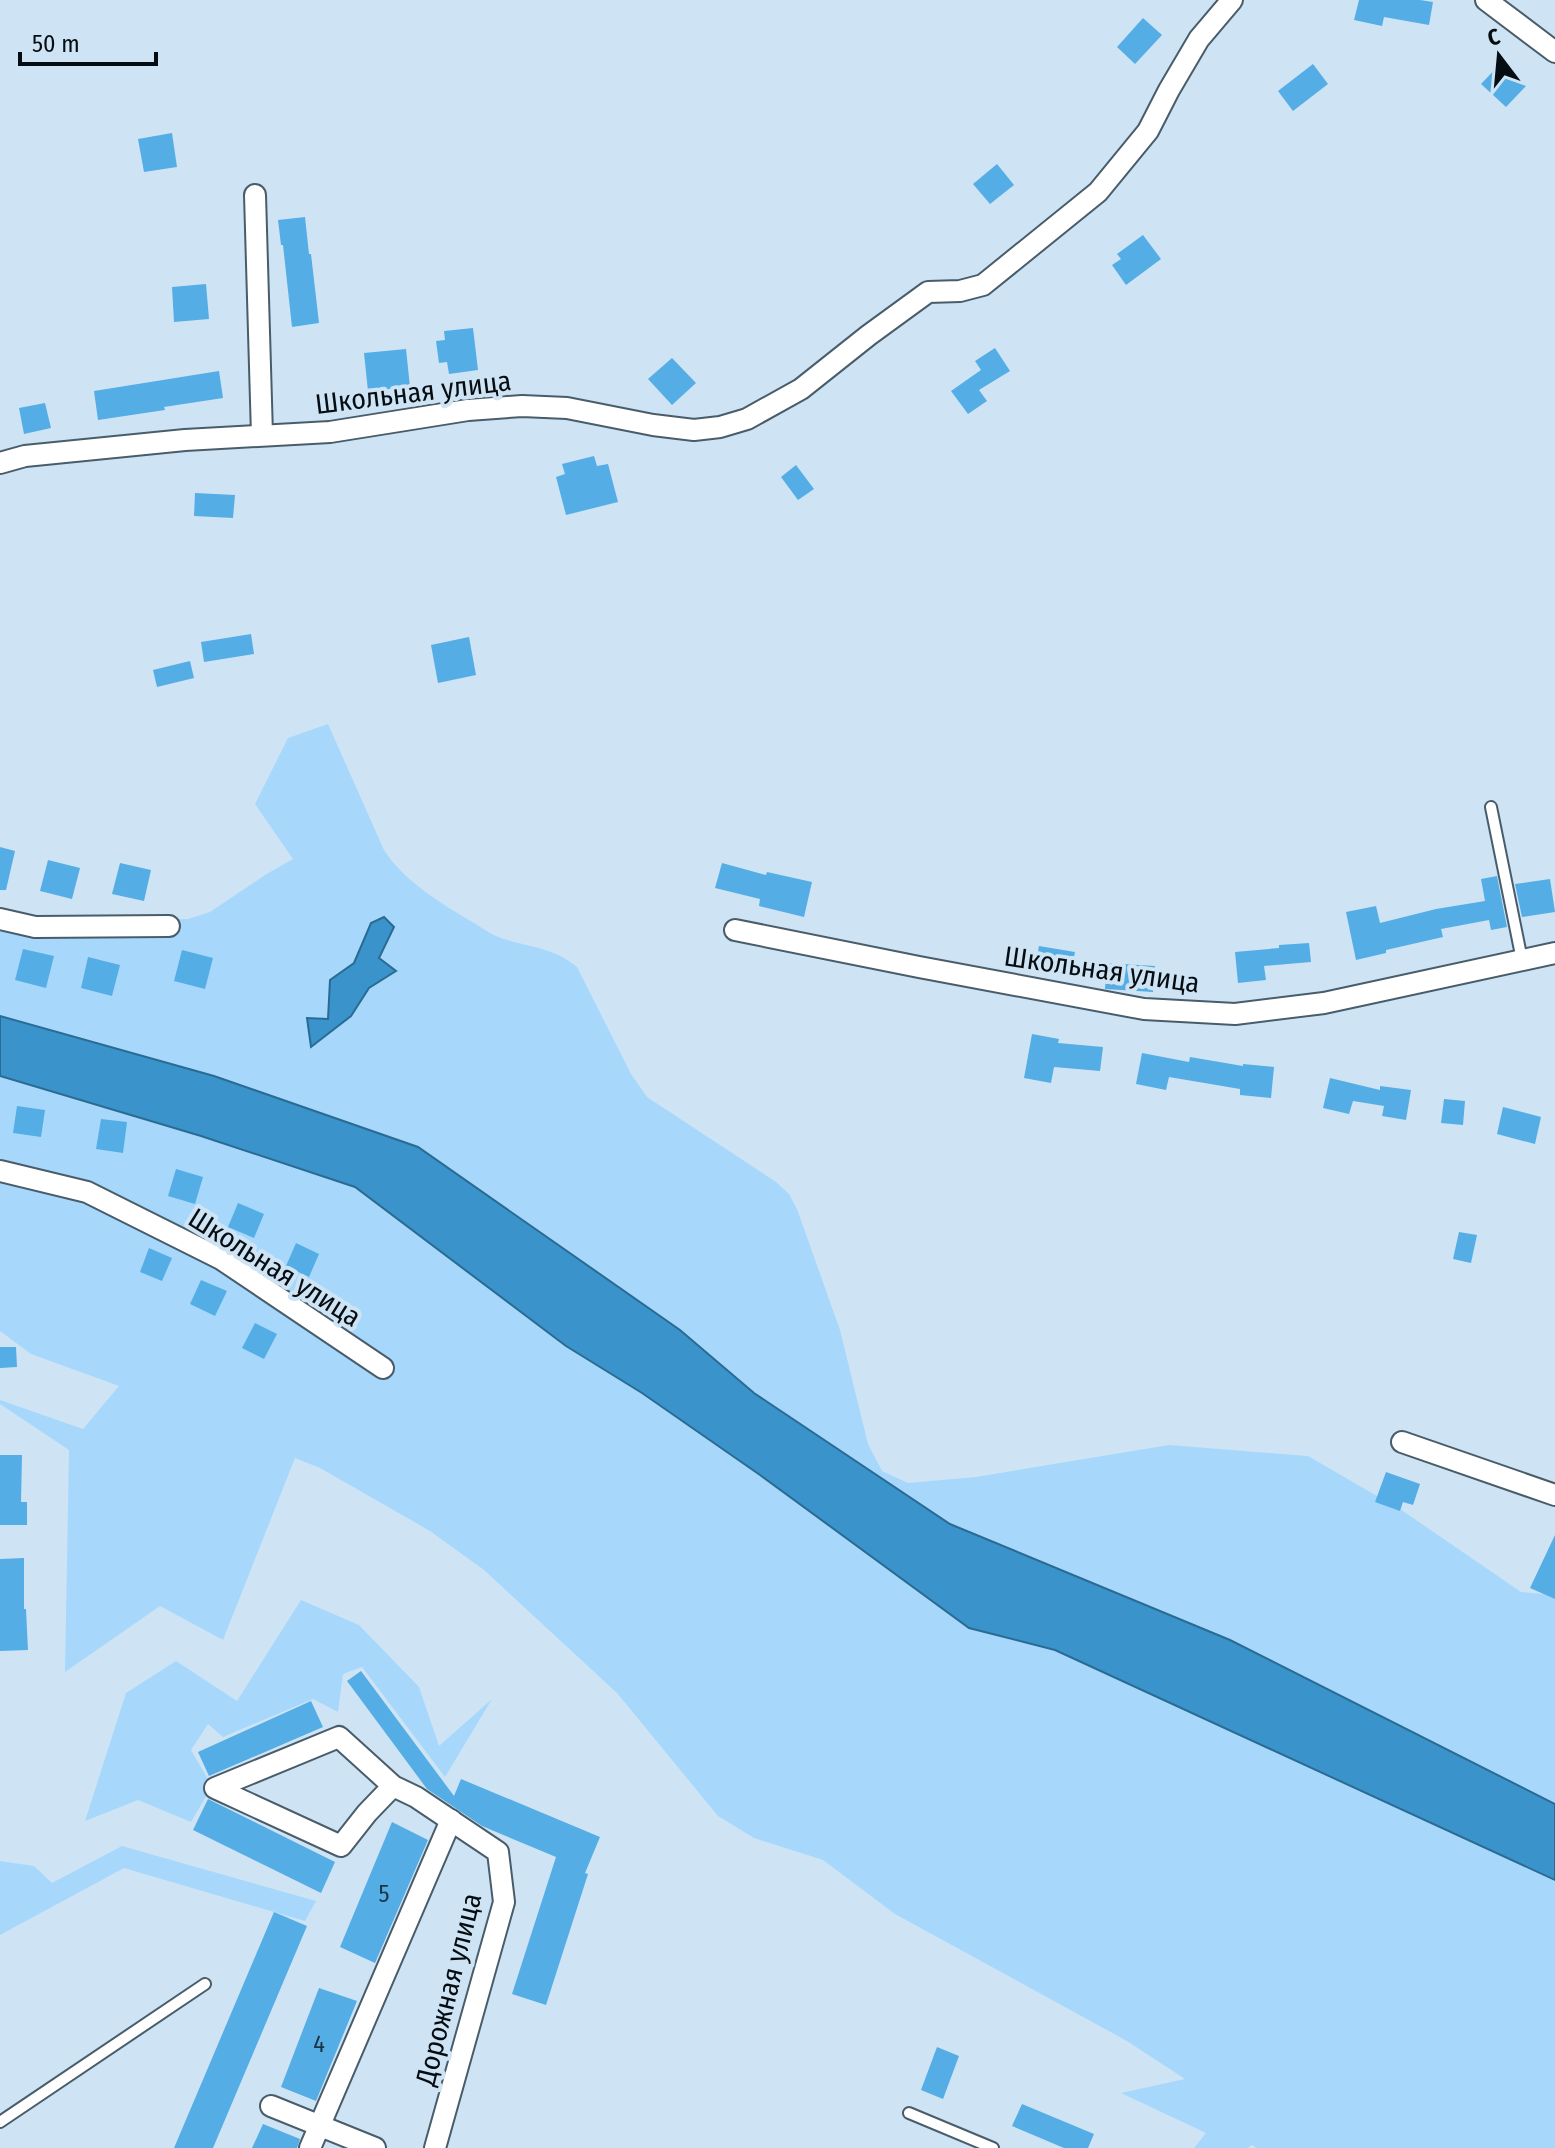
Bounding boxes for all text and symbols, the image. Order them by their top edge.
scale bar [20,16,156,66]
north arrow [1459,16,1539,96]
text: С [1484,23,1503,52]
text: 50 m [32,30,80,58]
street label: Школьная улица [313,364,513,421]
street label: Школьная улица [1002,939,1202,1000]
street label: Школьная улица [182,1201,367,1334]
house number: 5 [378,1880,390,1908]
street label: Дорожная улица [408,1890,488,2090]
house number: 4 [313,2030,325,2058]

